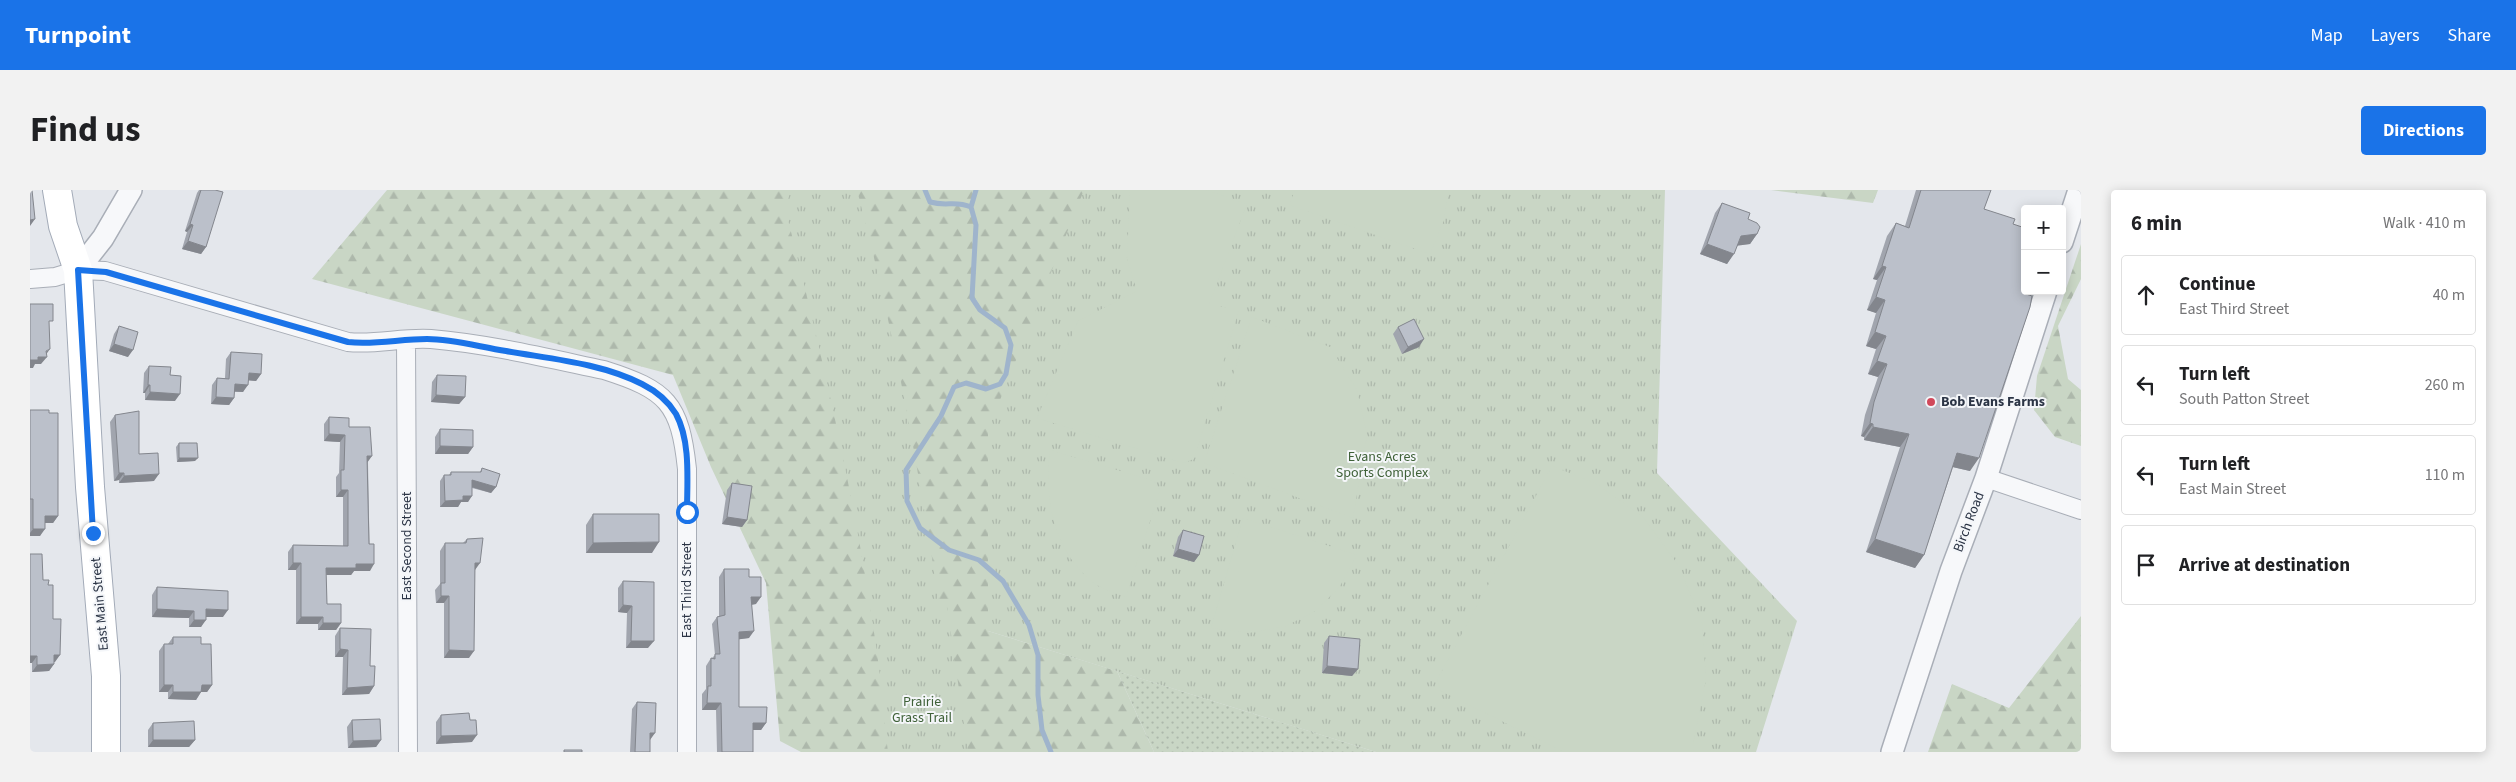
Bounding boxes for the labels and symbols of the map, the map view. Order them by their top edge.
place label: Bob Evans Farms [1941,392,2045,412]
marker: Bob Evans Farms [1925,396,1937,408]
park label: Evans Acres Sports Complex [1336,447,1429,483]
street label: Birch Road [1948,489,1990,555]
street label: East Second Street [397,491,417,600]
route start [676,501,699,524]
route end [82,522,105,545]
street label: East Third Street [677,541,697,638]
street label: East Main Street [86,556,114,652]
park label: Prairie Grass Trail [892,692,953,728]

